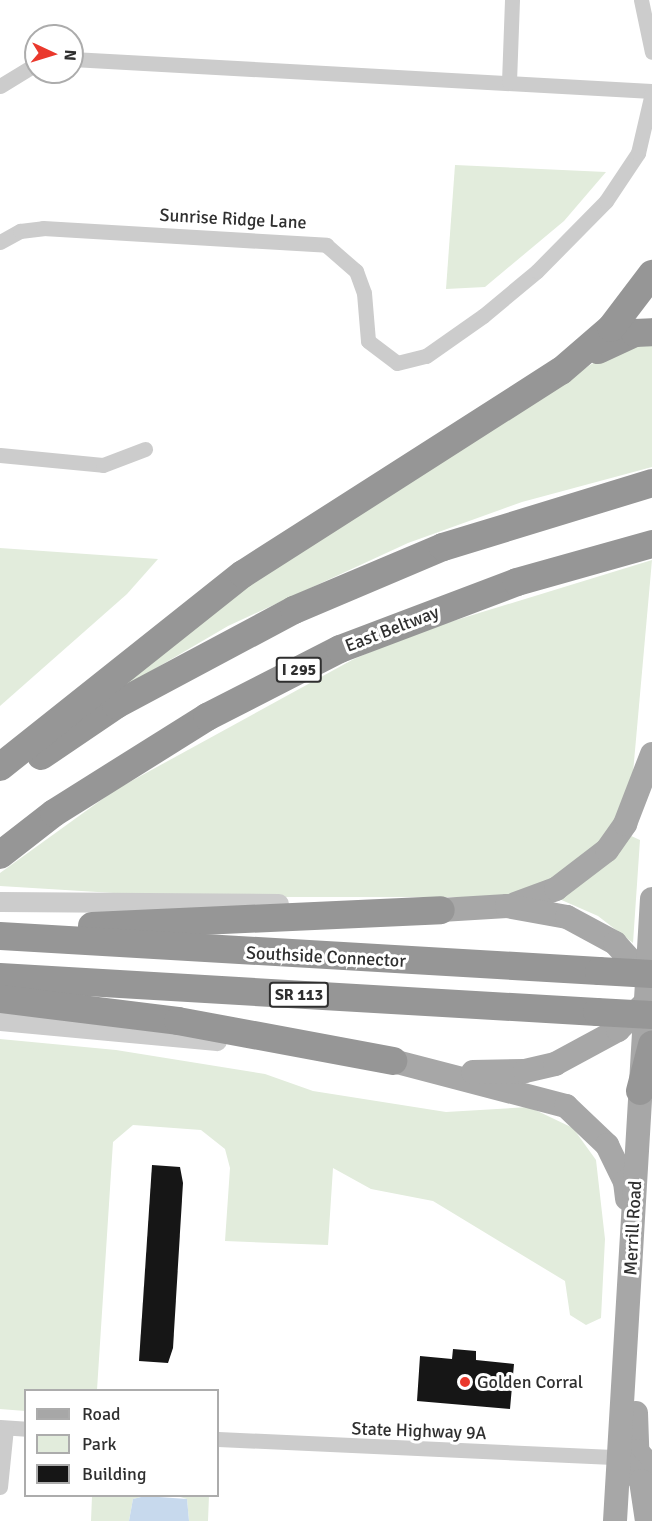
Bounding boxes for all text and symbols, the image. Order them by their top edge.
north arrow [24,24,84,84]
text: N [60,49,80,61]
street label: Sunrise Ridge Lane [159,204,307,234]
street label: East Beltway [342,601,442,657]
road number: I 295 [275,657,323,683]
street label: Southside Connector [246,942,406,972]
road number: SR 113 [268,982,330,1008]
street label: Merrill Road [620,1180,646,1276]
place label: Golden Corral [477,1371,583,1393]
marker: Golden Corral [458,1375,472,1389]
legend [24,1389,219,1497]
text: Road [82,1403,121,1425]
street label: State Highway 9A [351,1418,487,1444]
text: Park [82,1433,117,1455]
text: Building [82,1463,146,1485]

